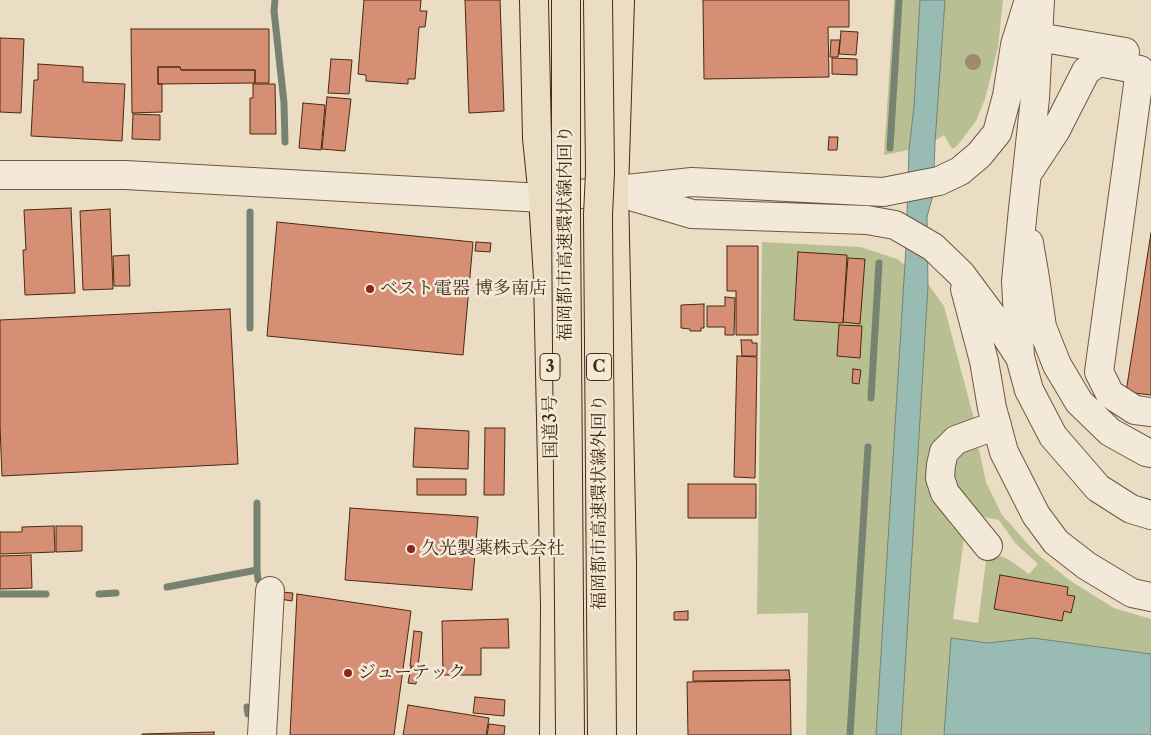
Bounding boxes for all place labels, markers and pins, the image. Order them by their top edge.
place label: ベスト電器 博多南店 [380,278,547,300]
marker: ベスト電器 博多南店 [364,283,376,295]
place label: 久光製薬株式会社 [421,538,565,560]
marker: 久光製薬株式会社 [405,543,417,555]
place label: ジューテック [358,662,466,684]
marker: ジューテック [342,667,354,679]

